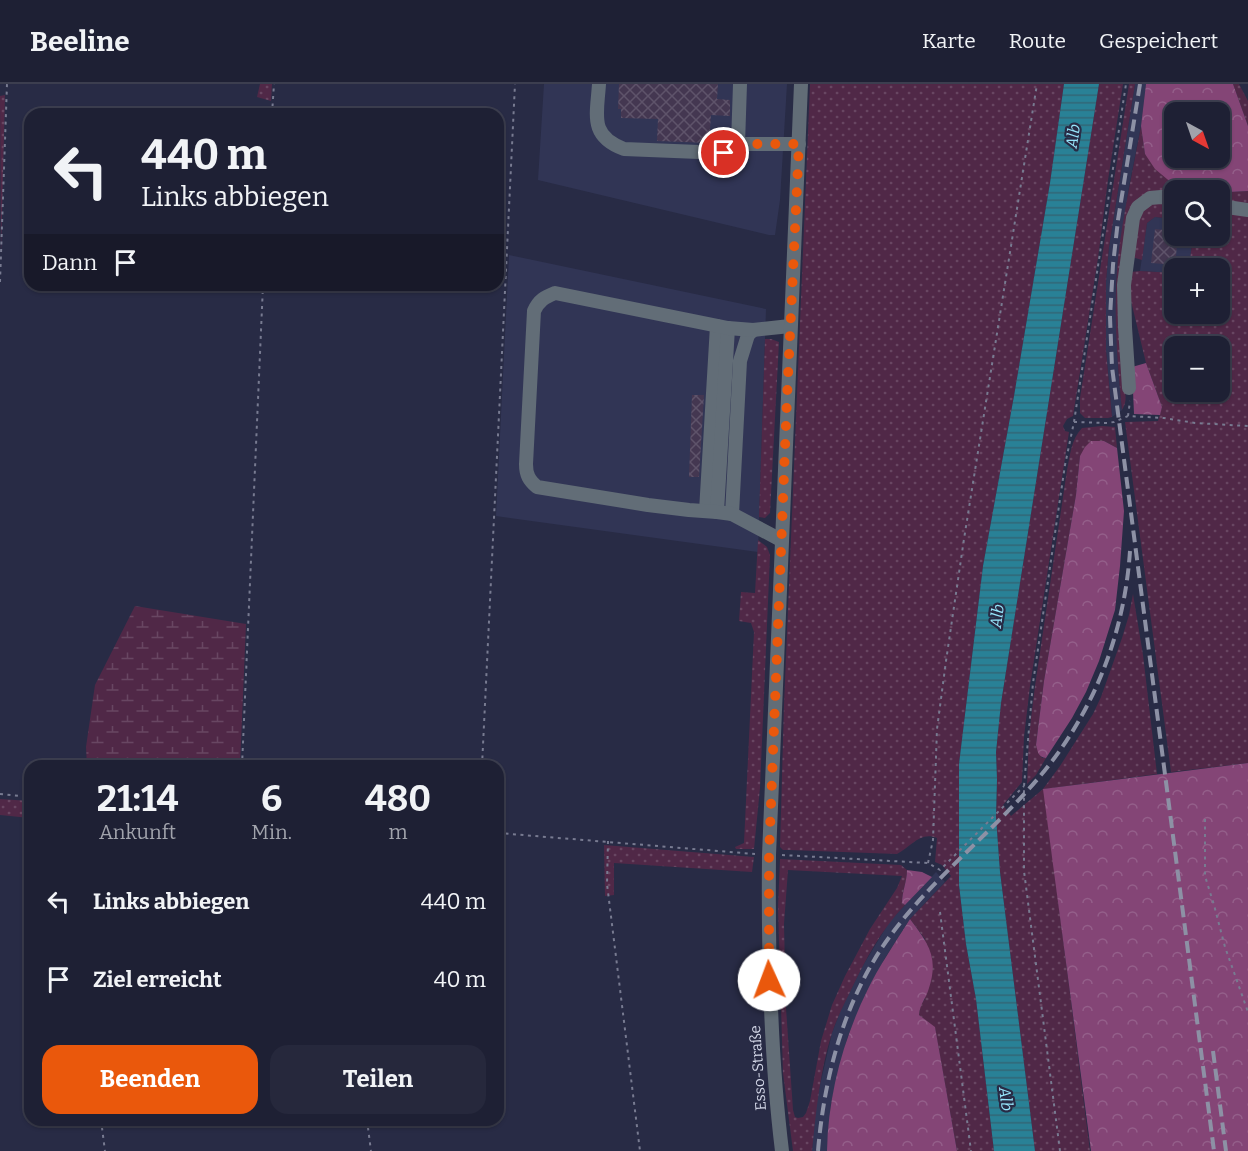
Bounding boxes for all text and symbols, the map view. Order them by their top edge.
text: Beeline [30,25,130,58]
text: Karte [922,28,976,54]
text: Route [1009,28,1066,54]
text: Gespeichert [1099,28,1218,54]
north arrow [1164,102,1230,168]
map controls [1164,102,1230,402]
water label: Alb [1062,123,1084,150]
pin [698,127,749,178]
text: 440 m [141,130,267,180]
icon: left [42,132,120,210]
icon: arrive [707,136,740,169]
button: search [1164,180,1230,246]
text: Links abbiegen [141,181,329,213]
icon: arrive [109,246,142,279]
text: Dann [42,249,97,276]
button: + [1164,258,1230,324]
button: − [1164,336,1230,402]
water label: Alb [986,603,1008,630]
text: 21:14 [97,777,178,821]
text: 6 [261,777,282,821]
text: 480 [365,777,431,821]
text: Ankunft [99,820,176,844]
text: Min. [251,820,292,844]
text: m [388,820,408,844]
icon: left [42,885,75,918]
text: Links abbiegen [93,888,250,915]
text: 440 m [421,888,486,915]
position arrow [737,948,801,1012]
icon: arrive [42,963,75,996]
text: Ziel erreicht [93,966,222,993]
text: 40 m [434,966,486,993]
street label: Esso-Straße [746,1025,770,1111]
button: Beenden [42,1045,258,1114]
button: Teilen [270,1045,486,1114]
water label: Alb [995,1085,1017,1112]

